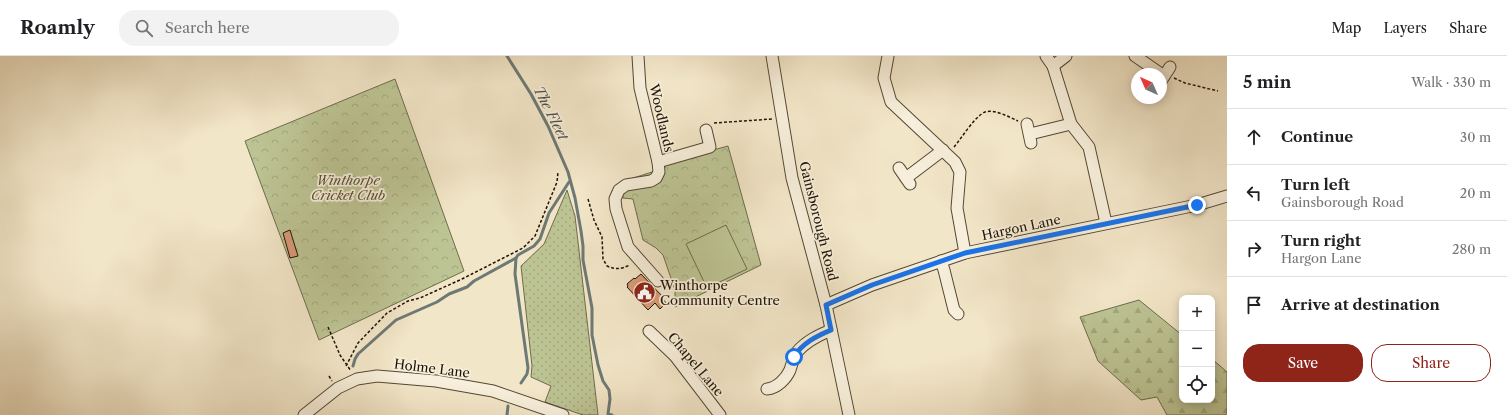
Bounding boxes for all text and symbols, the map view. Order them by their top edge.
search box [119,10,399,46]
text: Roamly [20,16,95,39]
icon: search [133,17,155,39]
text: Search here [165,18,250,37]
text: Map [1331,19,1361,37]
text: Layers [1383,19,1427,37]
text: Share [1449,19,1487,37]
north arrow [1131,68,1167,104]
text: 5 min [1243,72,1291,92]
text: Walk · 330 m [1411,74,1491,90]
street label: Woodlands [646,81,678,154]
water label: The Fleet [530,83,573,144]
icon: ahead [1243,126,1265,148]
text: Continue [1281,127,1353,146]
text: 30 m [1460,129,1491,145]
street label: Gainsborough Road [796,159,842,283]
park label: Winthorpe Cricket Club [311,172,385,203]
text: Turn left [1281,175,1350,194]
icon: left [1243,182,1265,204]
text: 20 m [1460,185,1491,201]
text: Gainsborough Road [1281,194,1404,210]
route end [1188,196,1206,214]
street label: Hargon Lane [980,211,1062,243]
text: Turn right [1281,231,1361,250]
icon: right [1243,238,1265,260]
text: 280 m [1452,241,1491,257]
text: Hargon Lane [1281,250,1361,266]
place label: Winthorpe Community Centre [659,277,780,308]
public building icon: Winthorpe Community Centre [632,279,658,305]
icon: arrive [1243,294,1265,316]
map controls [1179,295,1215,403]
button: + [1179,295,1215,331]
text: Arrive at destination [1281,295,1440,314]
street label: Chapel Lane [665,329,727,399]
button: − [1179,331,1215,367]
button: Save [1243,344,1363,382]
button: Share [1371,344,1491,382]
route start [785,348,803,366]
street label: Holme Lane [393,355,471,381]
button: locate [1179,367,1215,403]

